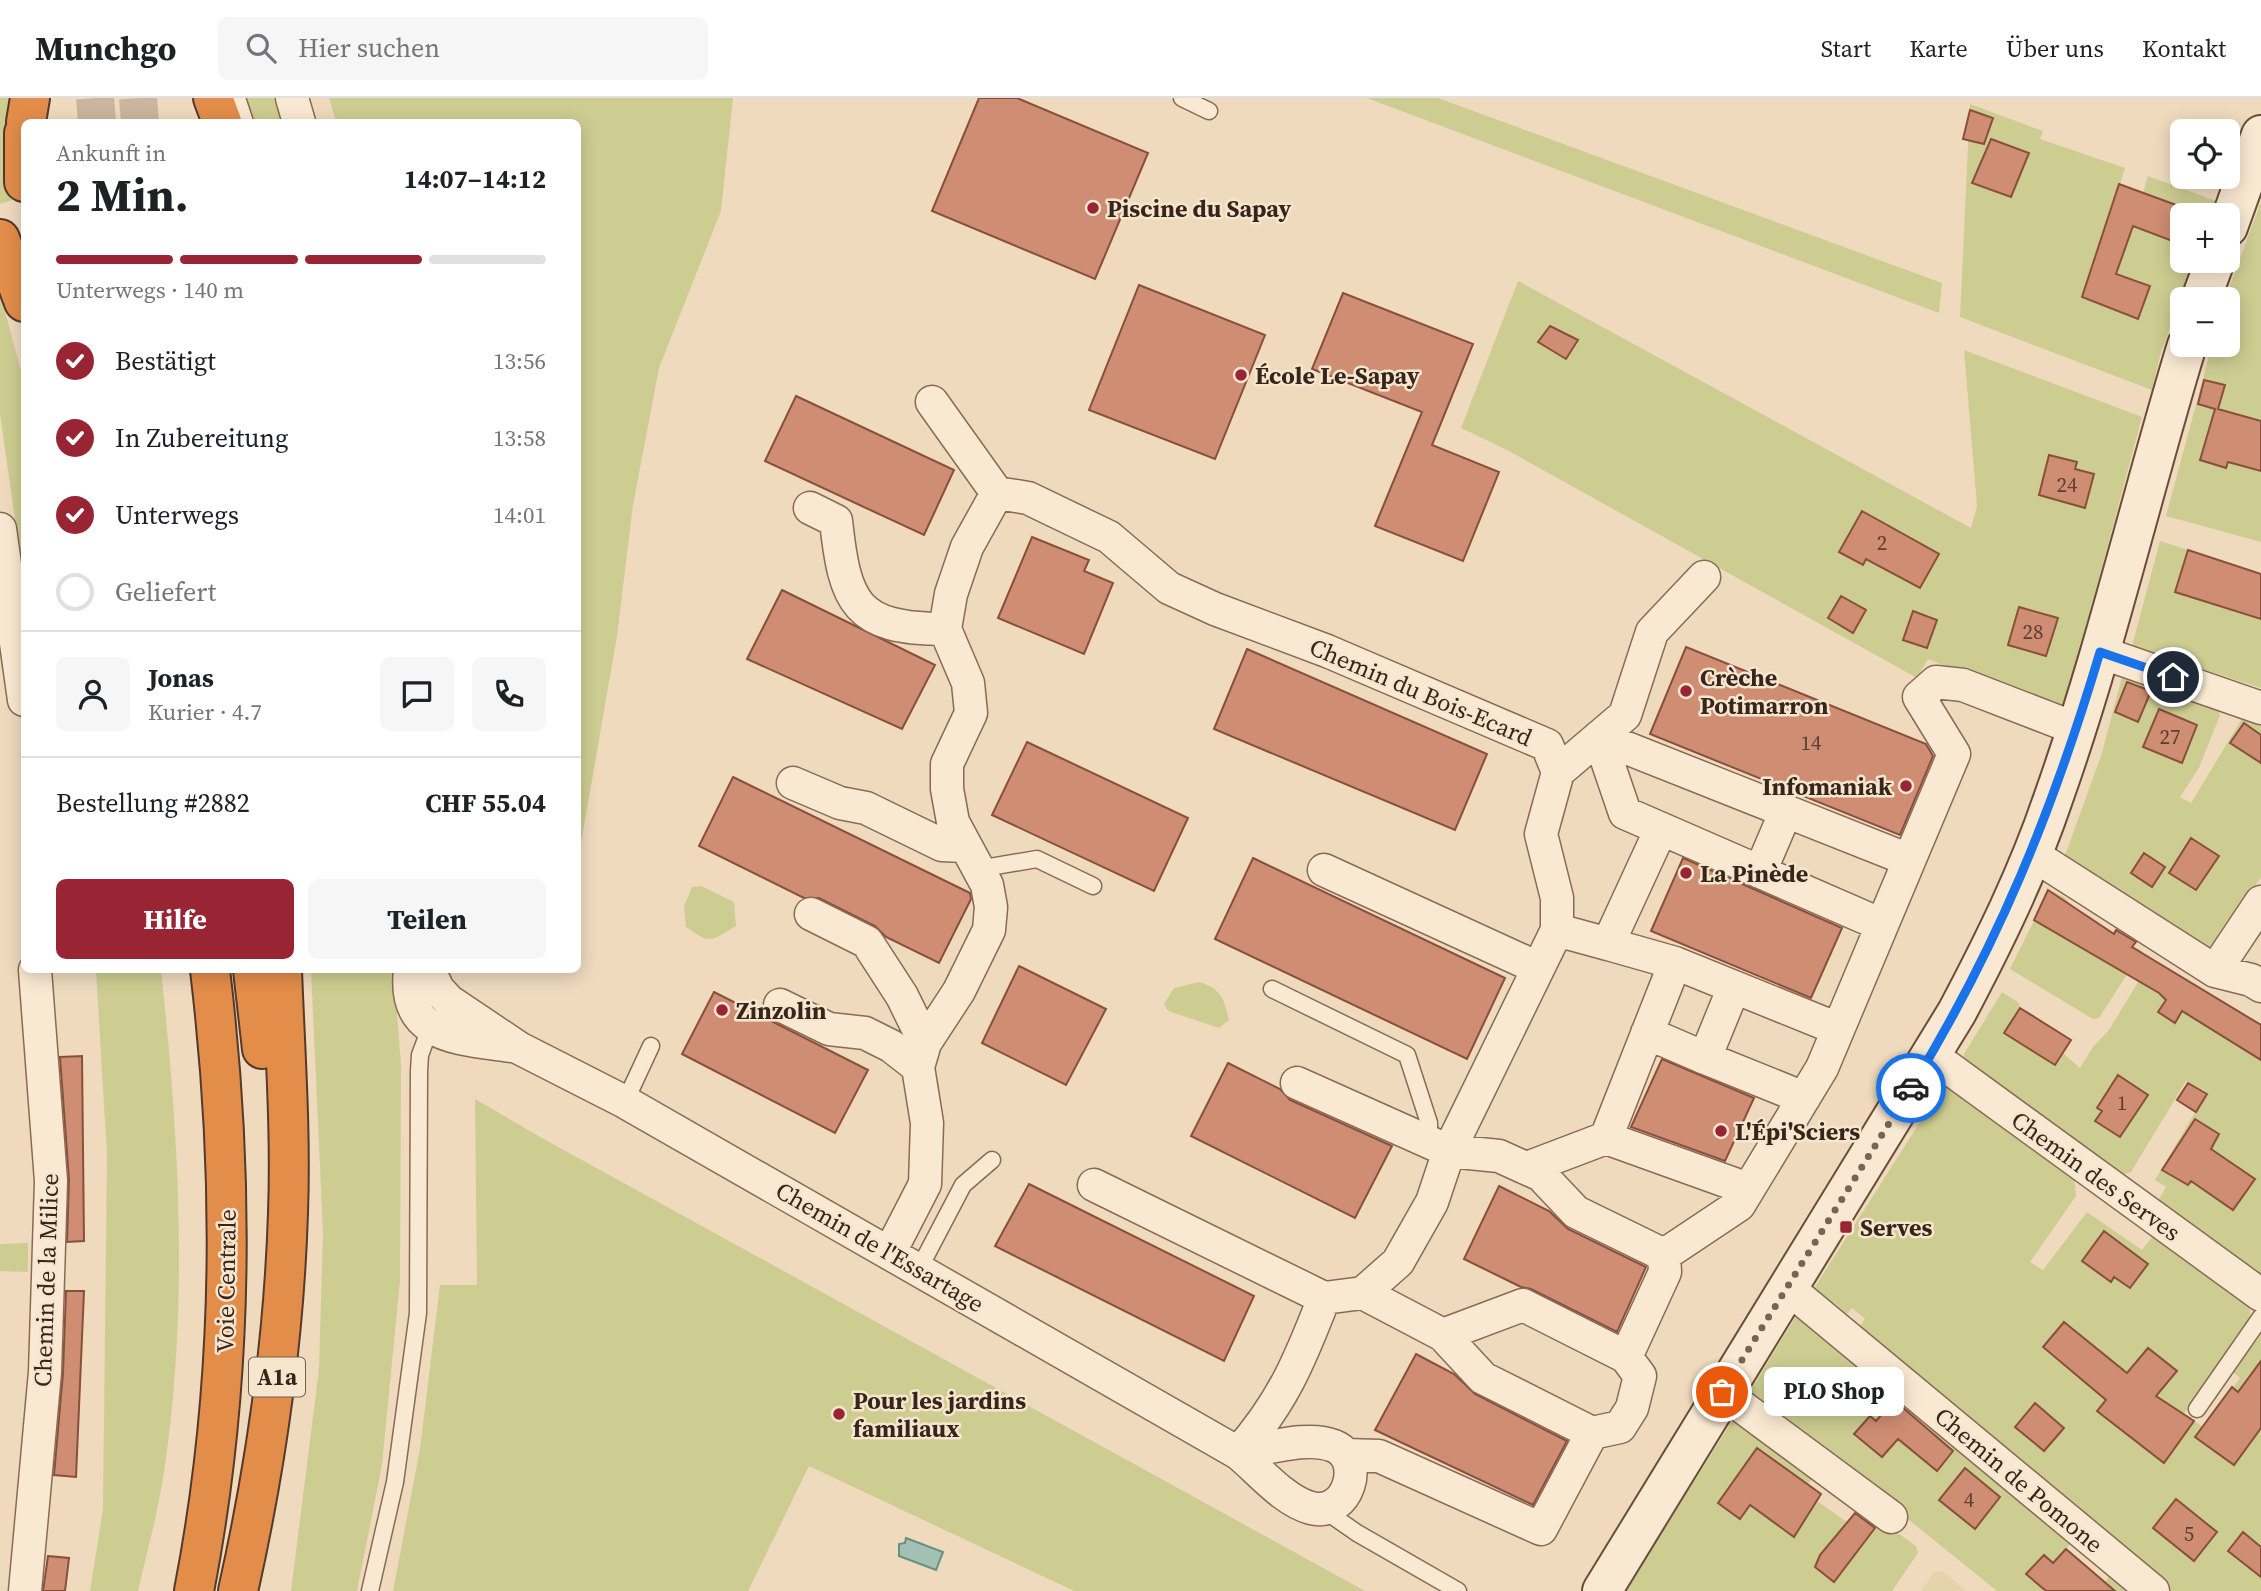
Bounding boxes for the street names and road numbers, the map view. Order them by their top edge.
street label: Chemin du Bois-Ecard [1305,630,1538,754]
street label: Chemin des Serves [2005,1103,2187,1249]
street label: Chemin de la Milice [26,1173,66,1387]
street label: Chemin de l'Essartage [770,1174,990,1320]
street label: Voie Centrale [208,1209,244,1353]
road number: A1a [249,1358,305,1396]
street label: Chemin de Pomone [1928,1400,2110,1560]

